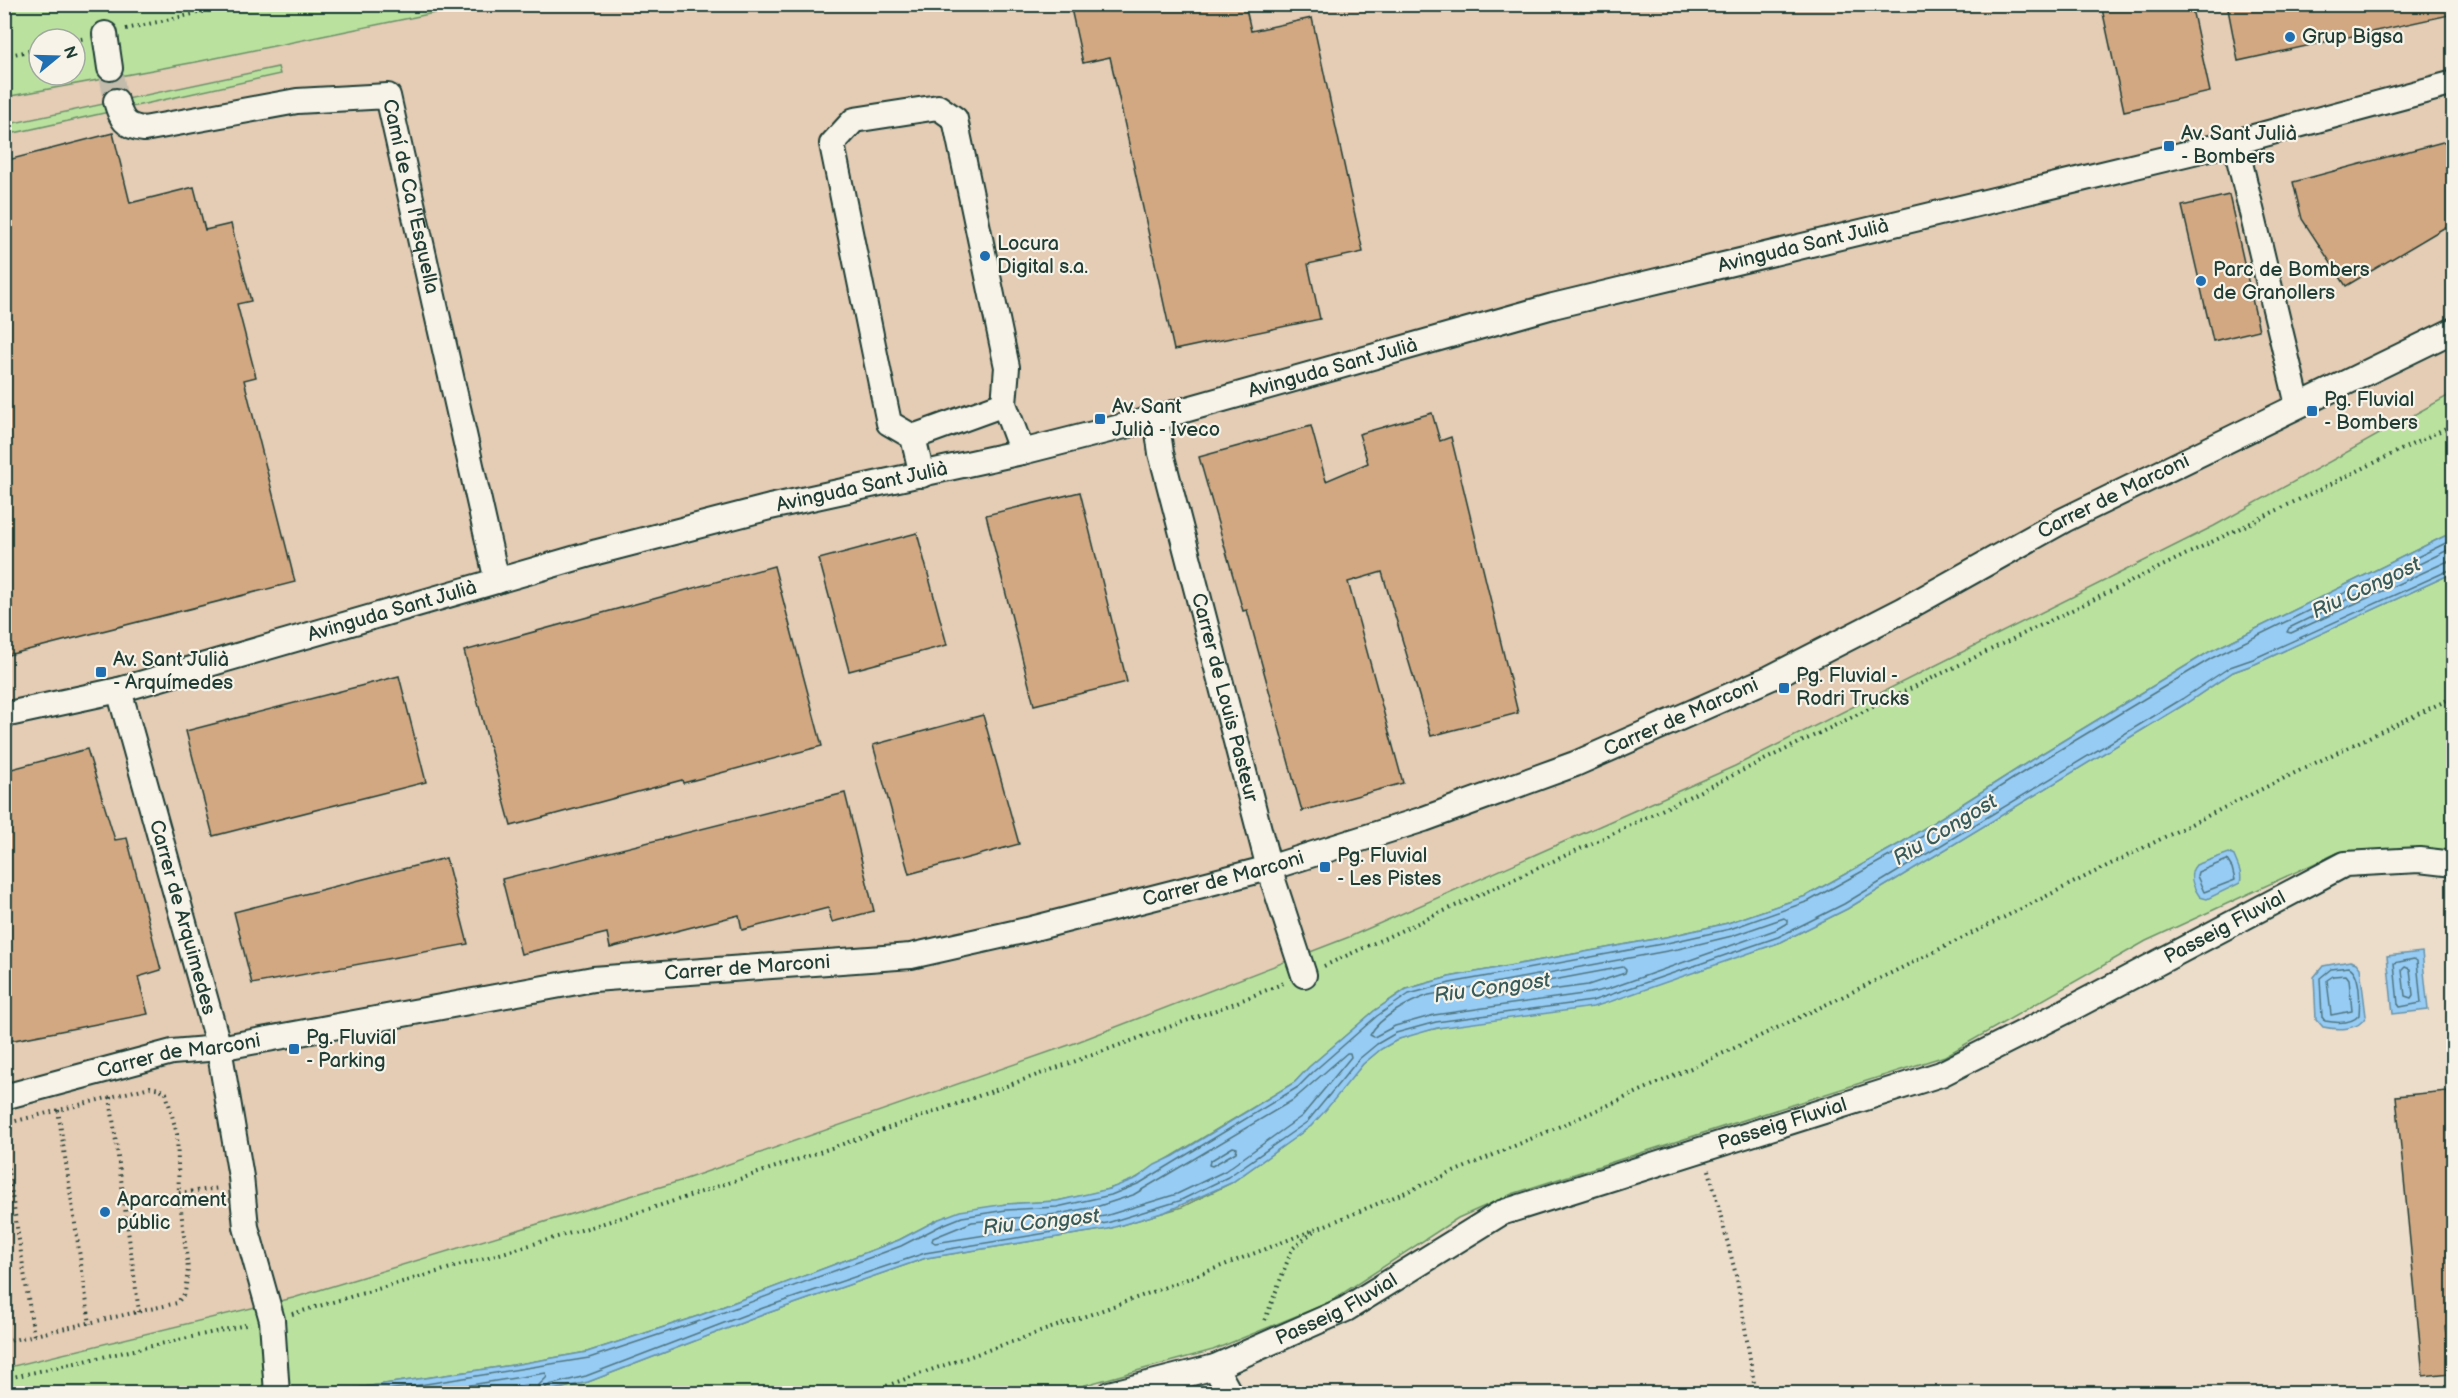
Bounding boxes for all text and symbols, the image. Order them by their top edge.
place label: Grup Bigsa [2302,25,2404,49]
north arrow [27,27,87,87]
marker: Grup Bigsa [2283,30,2297,44]
text: N [59,44,81,61]
street label: Camí de Ca l'Esquella [377,97,444,296]
place label: Av. Sant Julià - Bombers [2181,122,2297,169]
marker: Av. Sant Julià - Bombers [2162,139,2176,153]
street label: Avinguda Sant Julià [1715,214,1891,278]
place label: Locura Digital s.a. [997,232,1088,279]
marker: Locura Digital s.a. [978,249,992,263]
place label: Parc de Bombers de Granollers [2213,258,2370,305]
marker: Parc de Bombers de Granollers [2194,274,2208,288]
street label: Avinguda Sant Julià [1245,333,1420,403]
place label: Pg. Fluvial - Bombers [2324,388,2418,435]
place label: Av. Sant Julià - Iveco [1112,395,1220,442]
marker: Pg. Fluvial - Bombers [2305,404,2319,418]
marker: Av. Sant Julià - Iveco [1093,412,1107,426]
street label: Carrer de Marconi [2033,449,2193,544]
street label: Avinguda Sant Julià [774,457,950,517]
water label: Riu Congost [2308,552,2425,624]
street label: Avinguda Sant Julià [305,575,480,647]
street label: Carrer de Louis Pasteur [1186,590,1263,805]
place label: Av. Sant Julià - Arquímedes [113,648,233,695]
place label: Pg. Fluvial - Rodri Trucks [1796,664,1910,711]
marker: Av. Sant Julià - Arquímedes [94,665,108,679]
street label: Carrer de Marconi [1600,673,1762,762]
marker: Pg. Fluvial - Rodri Trucks [1777,681,1791,695]
water label: Riu Congost [1888,789,2002,871]
street label: Carrer de Arquimedes [144,817,221,1017]
place label: Pg. Fluvial - Les Pistes [1337,844,1442,891]
street label: Carrer de Marconi [1140,846,1307,912]
marker: Pg. Fluvial - Les Pistes [1318,860,1332,874]
street label: Passeig Fluvial [2160,885,2290,969]
street label: Carrer de Marconi [663,950,831,986]
water label: Riu Congost [1432,967,1552,1009]
place label: Pg. Fluvial - Parking [306,1026,396,1073]
street label: Carrer de Marconi [94,1029,263,1084]
marker: Pg. Fluvial - Parking [287,1042,301,1056]
street label: Passeig Fluvial [1715,1092,1850,1156]
place label: Aparcament públic [117,1188,227,1235]
water label: Riu Congost [981,1203,1101,1241]
marker: Aparcament públic [98,1205,112,1219]
street label: Passeig Fluvial [1272,1268,1402,1351]

